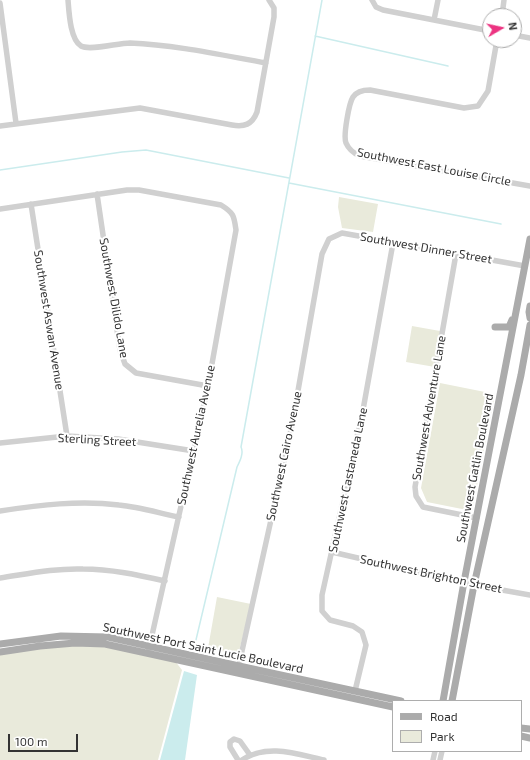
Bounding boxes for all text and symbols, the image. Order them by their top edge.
north arrow [482,8,522,48]
text: N [506,21,520,31]
street label: Southwest East Louise Circle [356,145,512,189]
street label: Southwest Dinner Street [359,229,493,267]
street label: Southwest Dilido Lane [96,237,132,359]
street label: Southwest Aswan Avenue [31,249,67,391]
street label: Southwest Adventure Lane [409,334,449,482]
street label: Southwest Aurelia Avenue [174,364,218,506]
street label: Southwest Cairo Avenue [263,390,305,522]
street label: Southwest Gatlin Boulevard [453,392,497,544]
street label: Southwest Castaneda Lane [326,406,370,554]
street label: Sterling Street [57,431,137,449]
street label: Southwest Brighton Street [359,552,503,596]
street label: Southwest Port Saint Lucie Boulevard [102,620,304,676]
legend [392,700,522,752]
text: Road [430,709,458,723]
scale bar [10,726,80,752]
text: Park [430,729,455,743]
text: 100 m [15,734,47,748]

